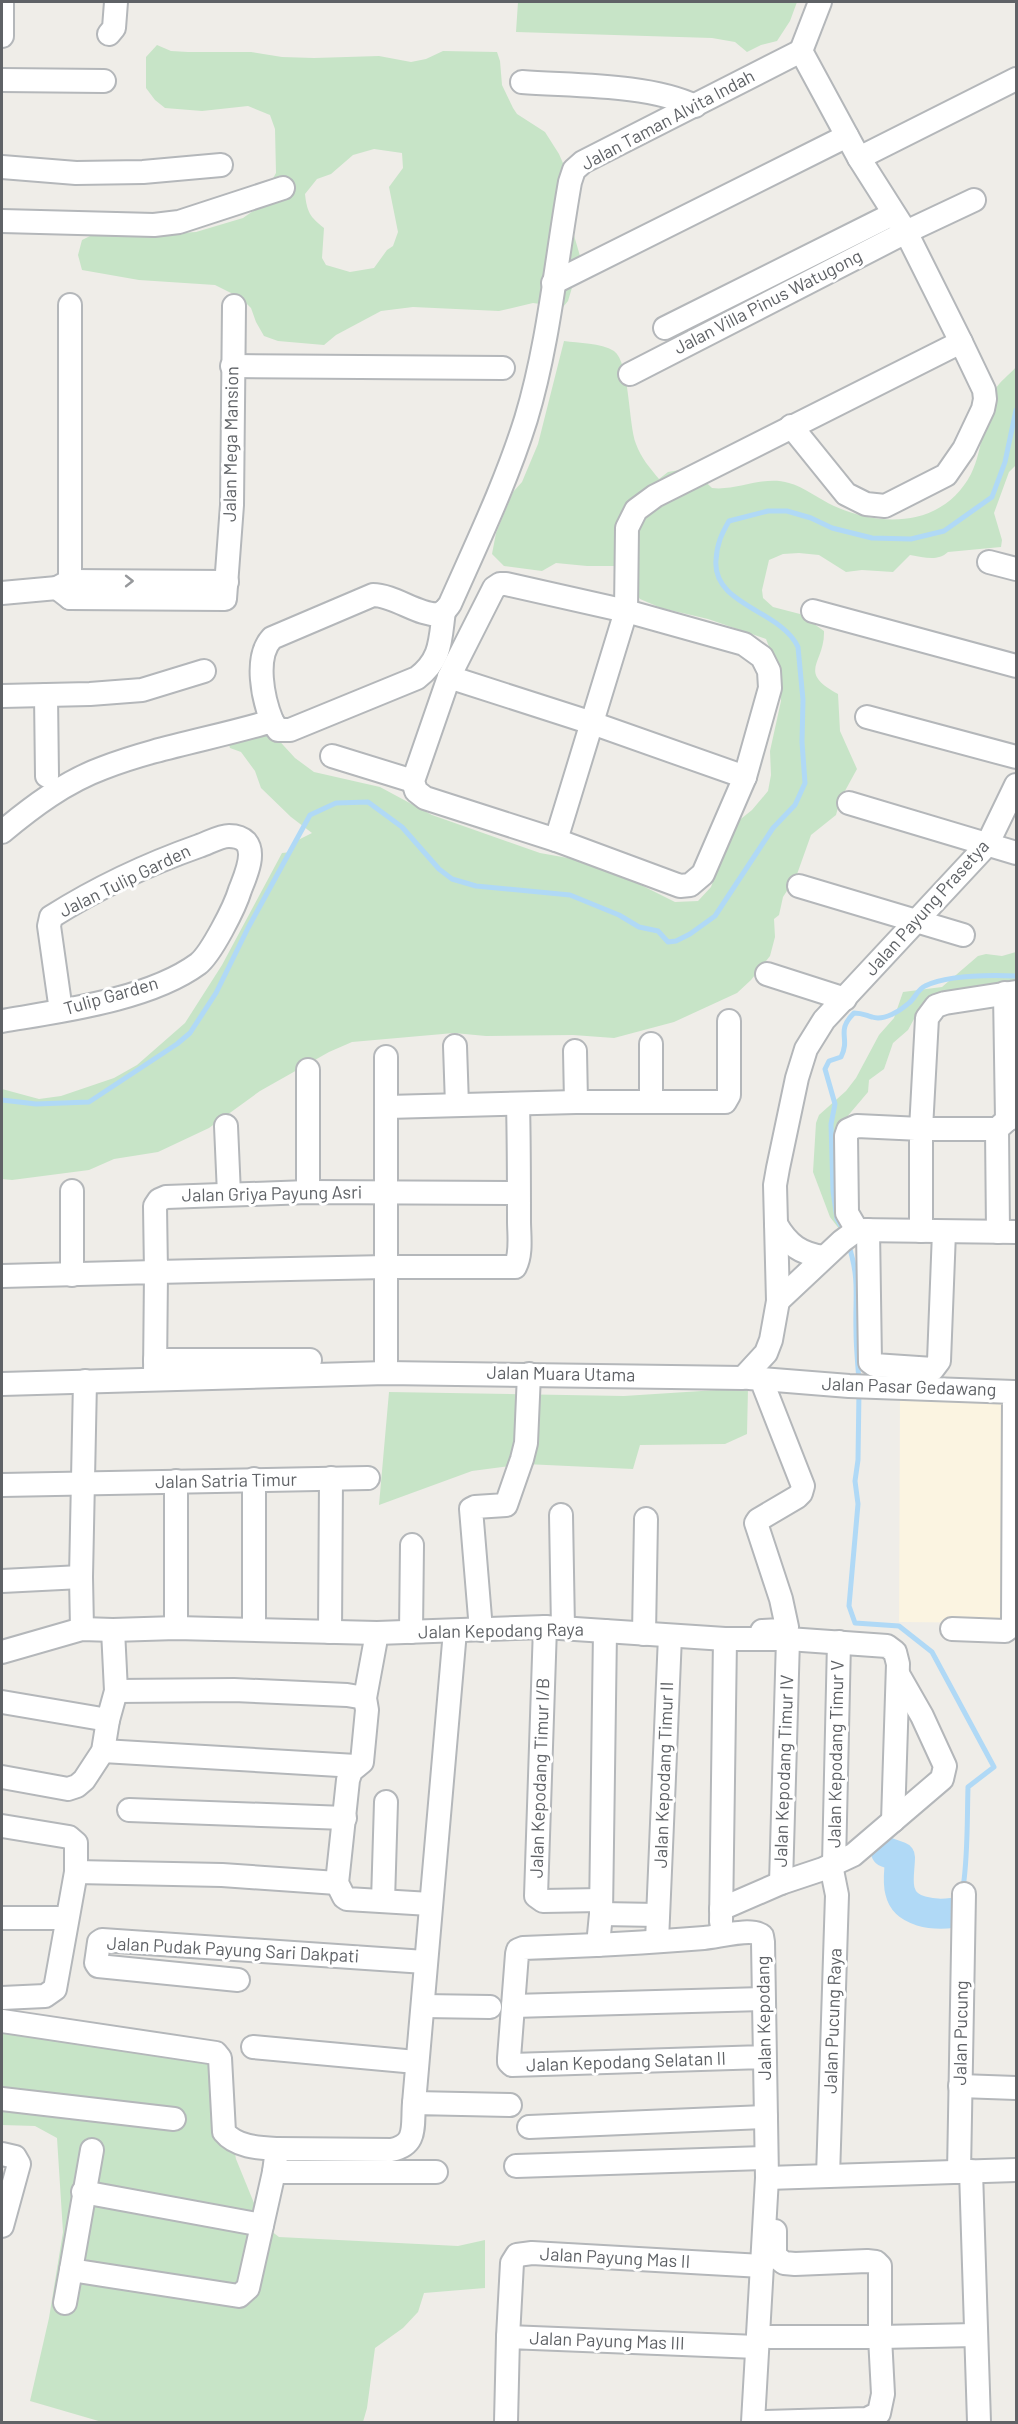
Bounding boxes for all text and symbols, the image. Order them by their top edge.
street label: Jalan Taman Alvita Indah [577,64,758,174]
street label: Jalan Villa Pinus Watugong [670,244,865,358]
street label: Jalan Mega Mansion [218,366,242,522]
one-way arrow [124,575,133,587]
street label: Jalan Payung Prasetya [859,835,993,980]
street label: Jalan Tulip Garden [55,839,194,921]
street label: Tulip Garden [61,971,160,1019]
street label: Jalan Griya Payung Asri [182,1180,362,1206]
street label: Jalan Muara Utama [486,1361,636,1385]
street label: Jalan Pasar Gedawang [821,1372,997,1400]
street label: Jalan Satria Timur [155,1468,298,1492]
street label: Jalan Kepodang Raya [418,1618,584,1642]
street label: Jalan Kepodang Timur V [822,1659,848,1848]
street label: Jalan Kepodang Timur IV [769,1674,797,1868]
street label: Jalan Kepodang Timur I/B [525,1677,553,1879]
street label: Jalan Kepodang Timur II [649,1681,677,1869]
street label: Jalan Pudak Payung Sari Dakpati [106,1931,360,1967]
street label: Jalan Pucung Raya [818,1948,846,2094]
street label: Jalan Kepodang [751,1956,775,2080]
street label: Jalan Pucung [948,1980,972,2086]
street label: Jalan Kepodang Selatan II [526,2047,726,2075]
street label: Jalan Payung Mas II [539,2242,691,2272]
street label: Jalan Payung Mas III [529,2326,685,2354]

